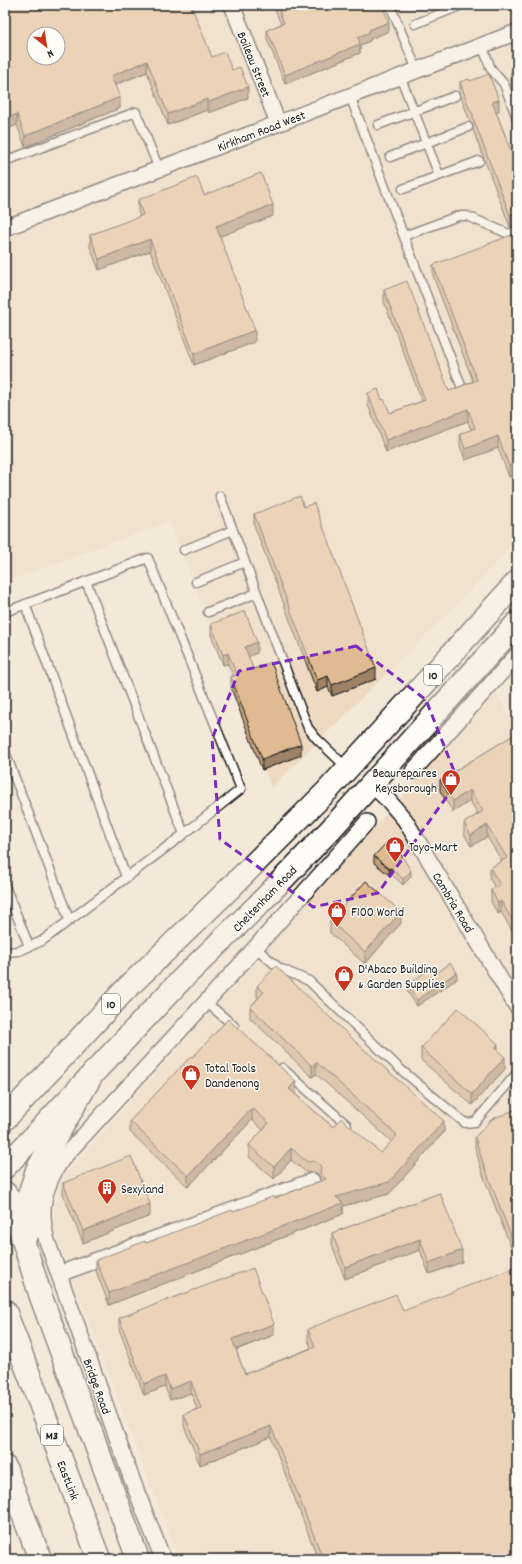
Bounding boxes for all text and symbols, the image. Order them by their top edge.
north arrow [26,26,66,66]
street label: Boileau Street [231,29,275,101]
text: N [43,45,56,61]
street label: Kirkham Road West [215,107,309,158]
road number: 10 [424,665,442,685]
place label: Beaurepaires Keysborough [372,765,437,799]
shop icon: Beaurepaires Keysborough [440,768,462,796]
shop icon: Toyo-Mart [384,835,406,863]
place label: Toyo-Mart [409,839,458,858]
street label: Cheltenham Road [229,862,302,937]
street label: Cambria Road [426,869,477,937]
shop icon: F100 World [326,900,348,928]
place label: F100 World [351,904,404,923]
place label: D'Abaco Building & Garden Supplies [358,961,445,995]
shop icon: D'Abaco Building & Garden Supplies [333,964,355,992]
road number: 10 [102,994,120,1014]
place label: Total Tools Dandenong [205,1060,259,1094]
shop icon: Total Tools Dandenong [180,1063,202,1091]
building icon: Sexyland [96,1177,118,1205]
place label: Sexyland [121,1181,164,1200]
street label: Bridge Road [77,1356,115,1417]
road number: M3 [41,1425,63,1445]
street label: EastLink [50,1458,83,1504]

